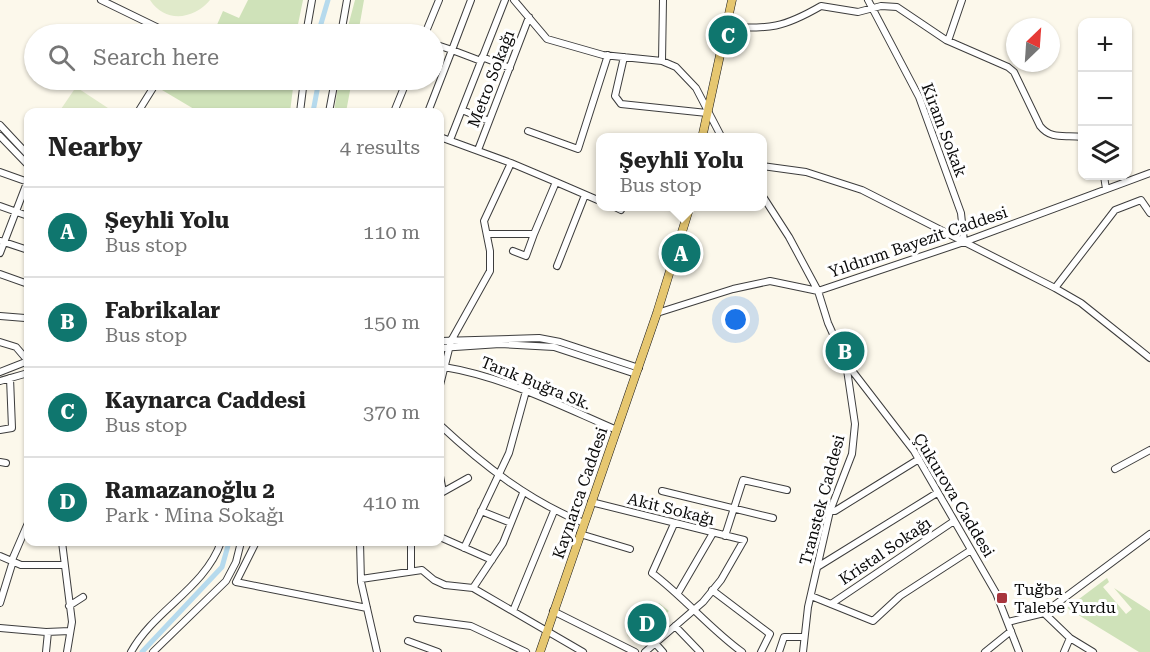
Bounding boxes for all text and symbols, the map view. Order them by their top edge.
pin: C [708,12,748,57]
north arrow [1006,18,1060,72]
map controls [1078,18,1132,180]
button: + [1078,18,1132,72]
search box [24,24,444,90]
street label: Metro Sokağı [464,28,518,130]
icon: search [45,41,78,74]
text: Search here [93,45,219,70]
button: − [1078,72,1132,126]
street label: Kiram Sokak [917,80,971,180]
button: layers [1078,126,1132,180]
text: Nearby [48,132,142,162]
popup [596,133,767,211]
text: 4 results [340,135,420,159]
text: Şeyhli Yolu [619,148,744,173]
text: Bus stop [619,173,702,197]
street label: Yıldırım Bayezit Caddesi [826,202,1010,282]
text: Şeyhli Yolu [105,208,229,233]
text: A [60,220,75,244]
text: 110 m [363,220,420,244]
pin: A [662,230,700,276]
text: Bus stop [105,233,187,257]
text: Fabrikalar [105,298,220,323]
your location [721,305,750,334]
text: B [60,310,75,334]
text: 150 m [363,310,420,334]
text: Bus stop [105,323,187,347]
pin: B [826,328,864,374]
street label: Tarık Buğra Sk. [478,352,594,414]
text: Kaynarca Caddesi [105,388,306,413]
text: C [61,400,75,424]
text: 370 m [363,400,420,424]
text: Bus stop [105,413,187,437]
street label: Kaynarca Caddesi [549,425,611,561]
street label: Çukurova Caddesi [910,430,998,560]
street label: Transtek Caddesi [795,433,849,567]
text: Ramazanoğlu 2 [105,478,275,503]
street label: Akit Sokağı [625,489,717,529]
text: D [59,490,76,514]
text: 410 m [363,490,420,514]
text: Park · Mina Sokağı [105,503,284,527]
street label: Kristal Sokağı [835,513,935,589]
place label: Tuğba Talebe Yurdu [1014,580,1116,617]
marker: Tuğba Talebe Yurdu [995,591,1009,605]
pin: D [628,600,666,646]

